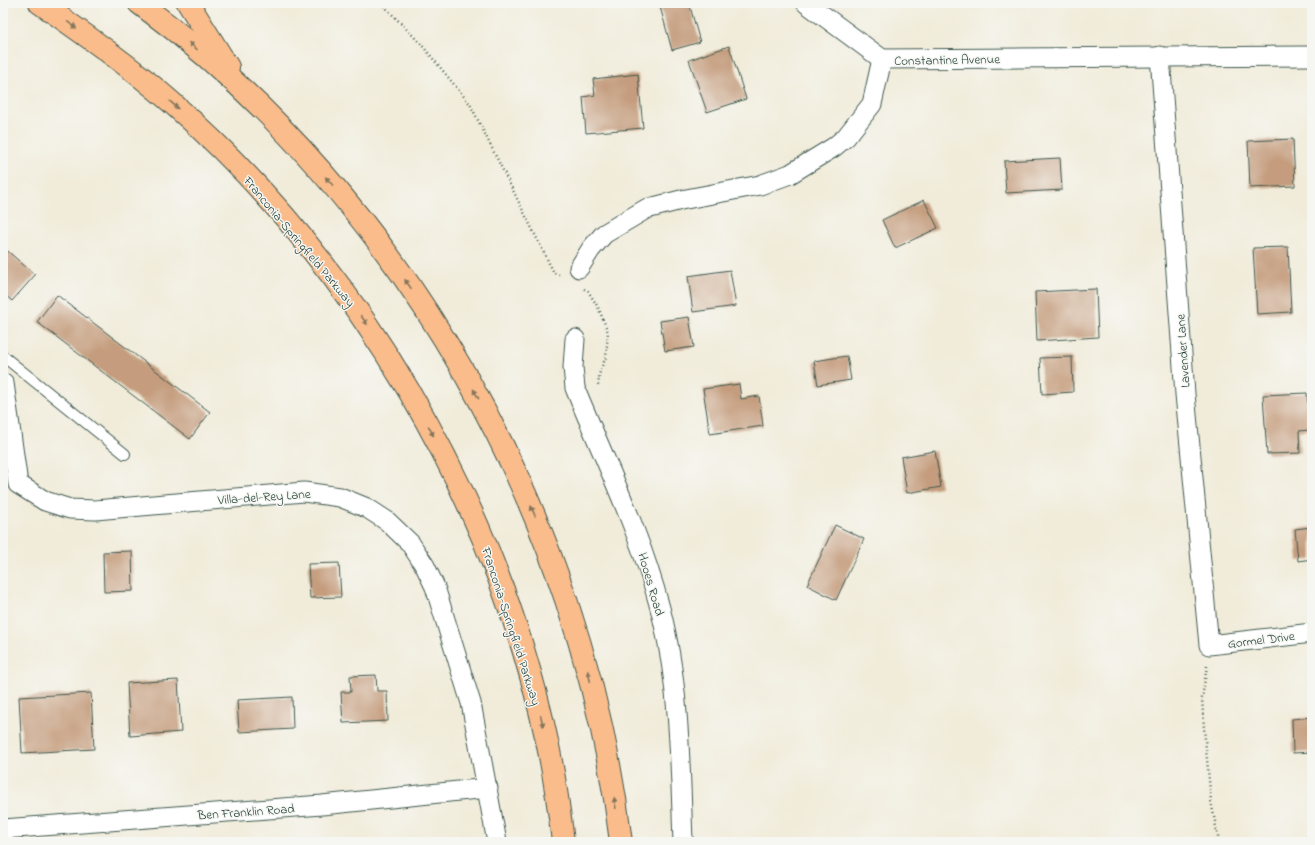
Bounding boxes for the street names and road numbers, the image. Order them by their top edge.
street label: Constantine Avenue [894,50,1000,71]
street label: Franconia-Springfield Parkway [237,172,359,312]
street label: Lavender Lane [1171,313,1196,388]
street label: Villa-del-Rey Lane [216,485,311,511]
street label: Franconia-Springfield Parkway [475,544,545,708]
street label: Hooes Road [632,551,669,619]
street label: Gormel Drive [1227,627,1296,654]
street label: Ben Franklin Road [196,800,296,825]

